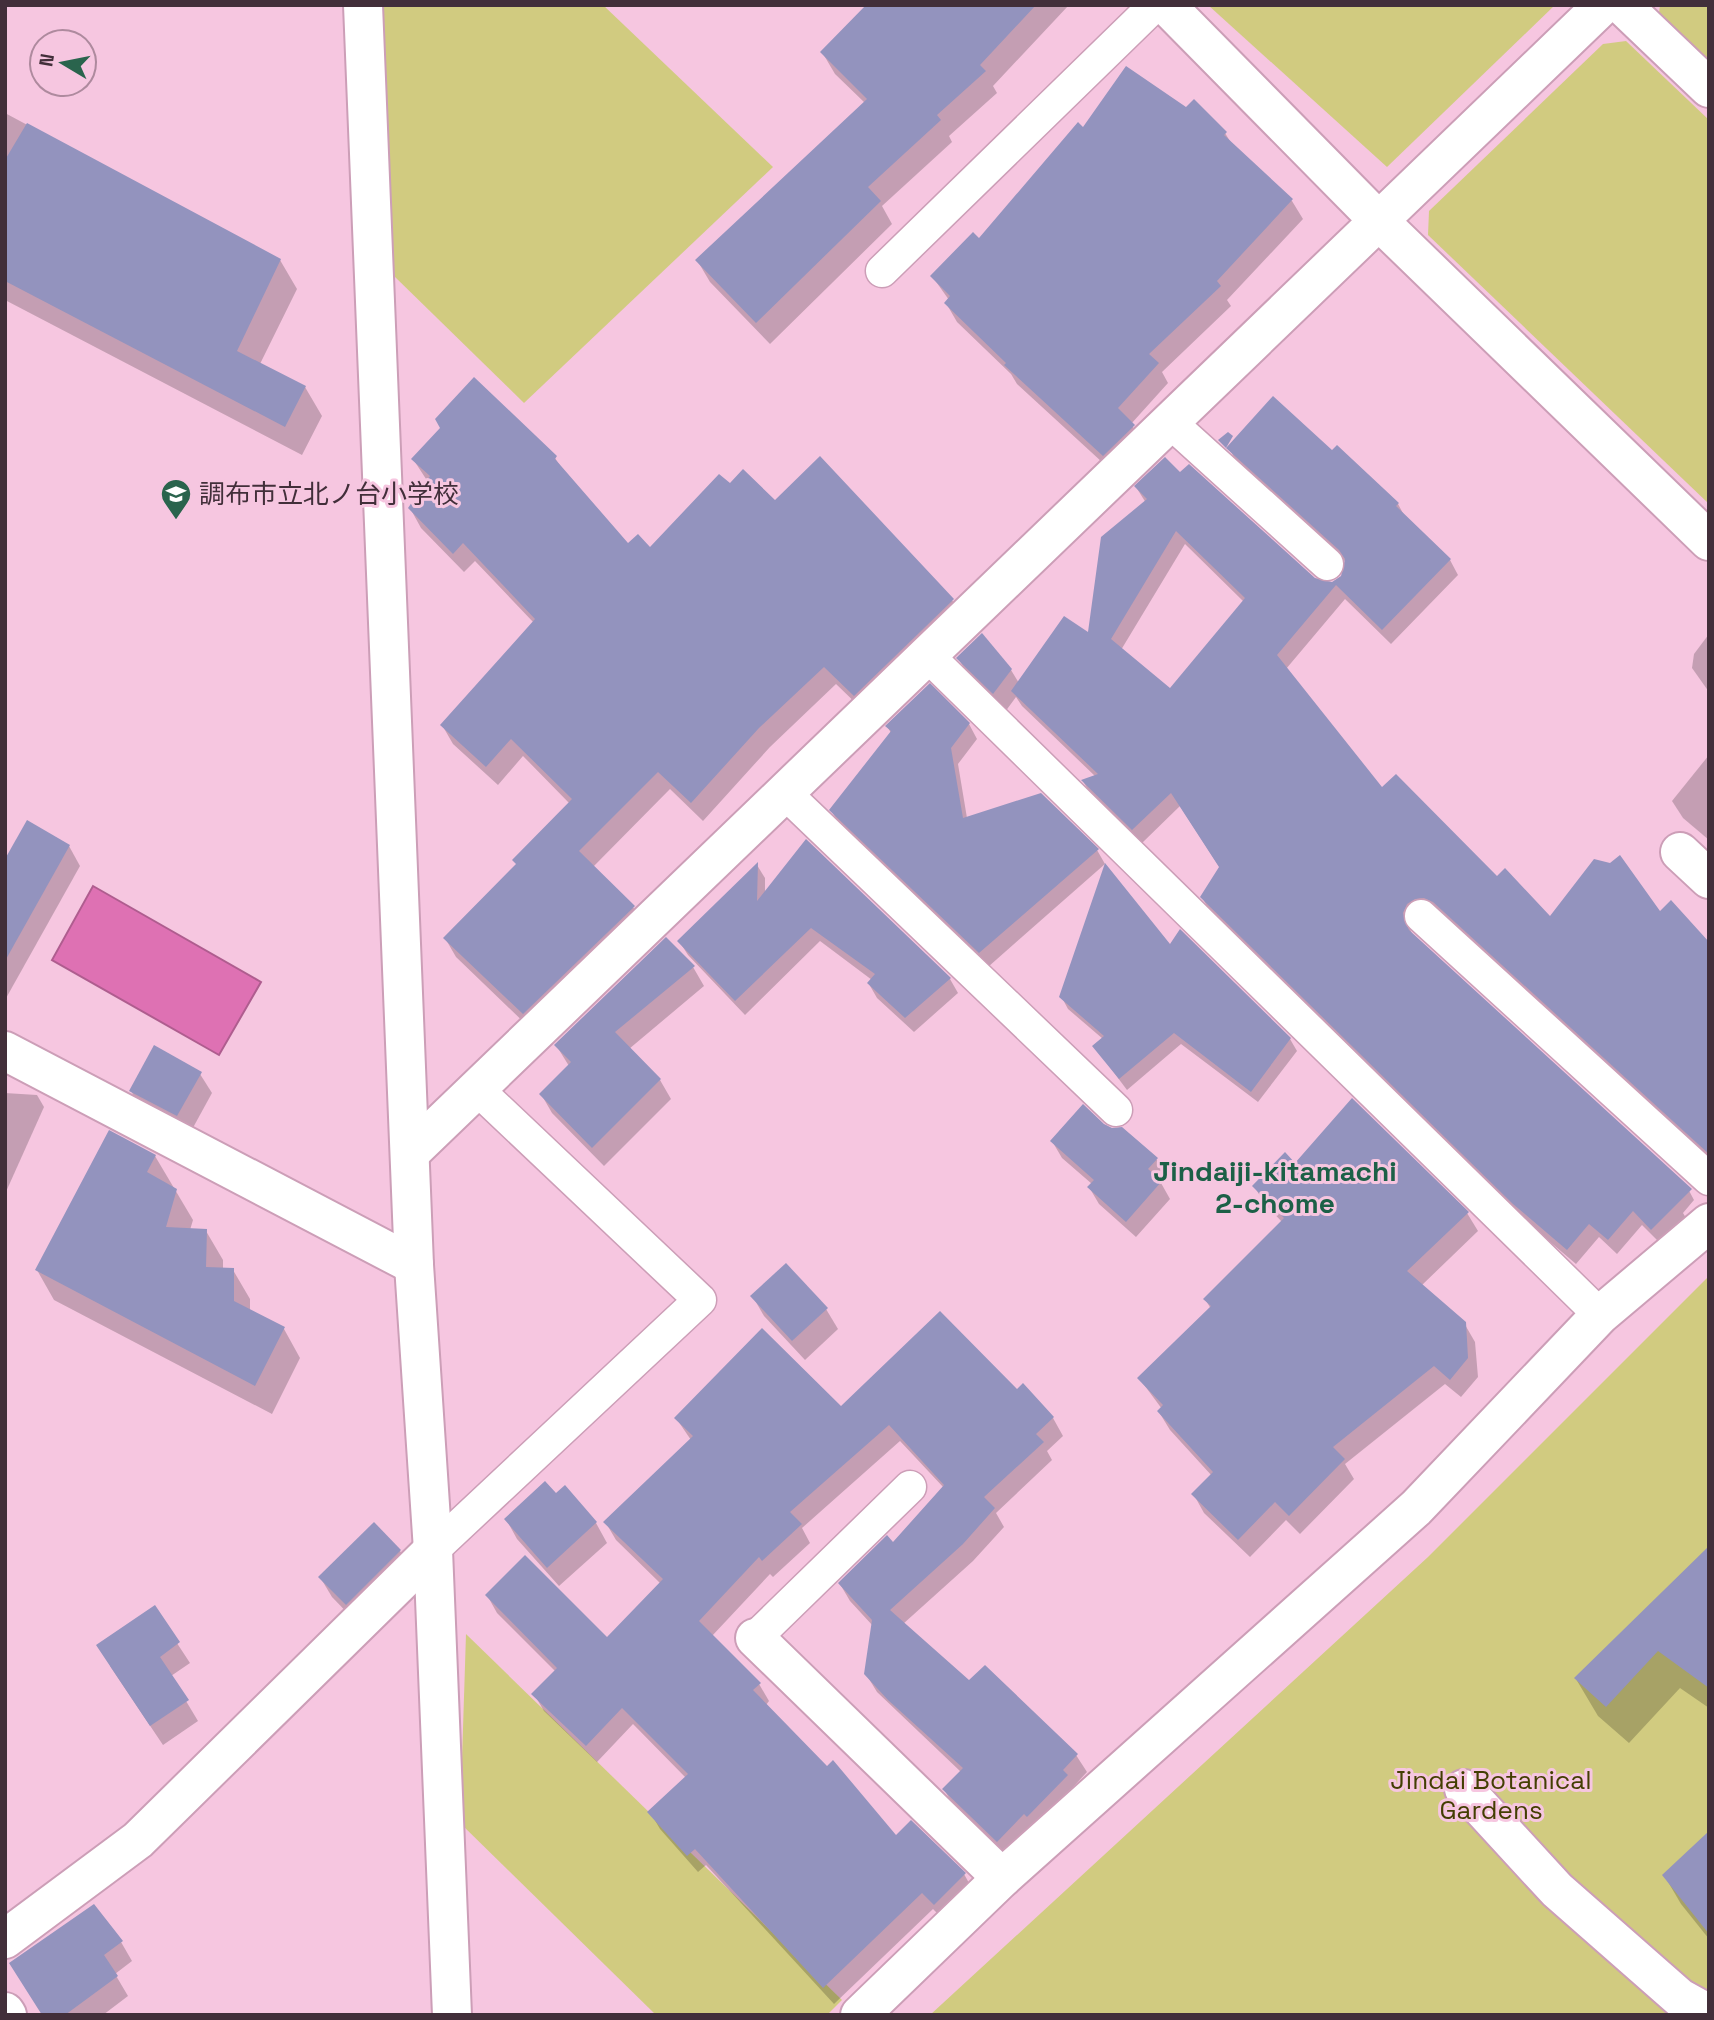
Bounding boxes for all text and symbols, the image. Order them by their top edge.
north arrow [28,28,98,98]
text: N [33,52,60,69]
school or university icon: 調布市立北ノ台小学校 [159,477,193,521]
place label: 調布市立北ノ台小学校 [199,477,459,511]
district label: Jindaiji-kitamachi 2-chome [1153,1153,1397,1221]
park label: Jindai Botanical Gardens [1390,1763,1592,1827]

